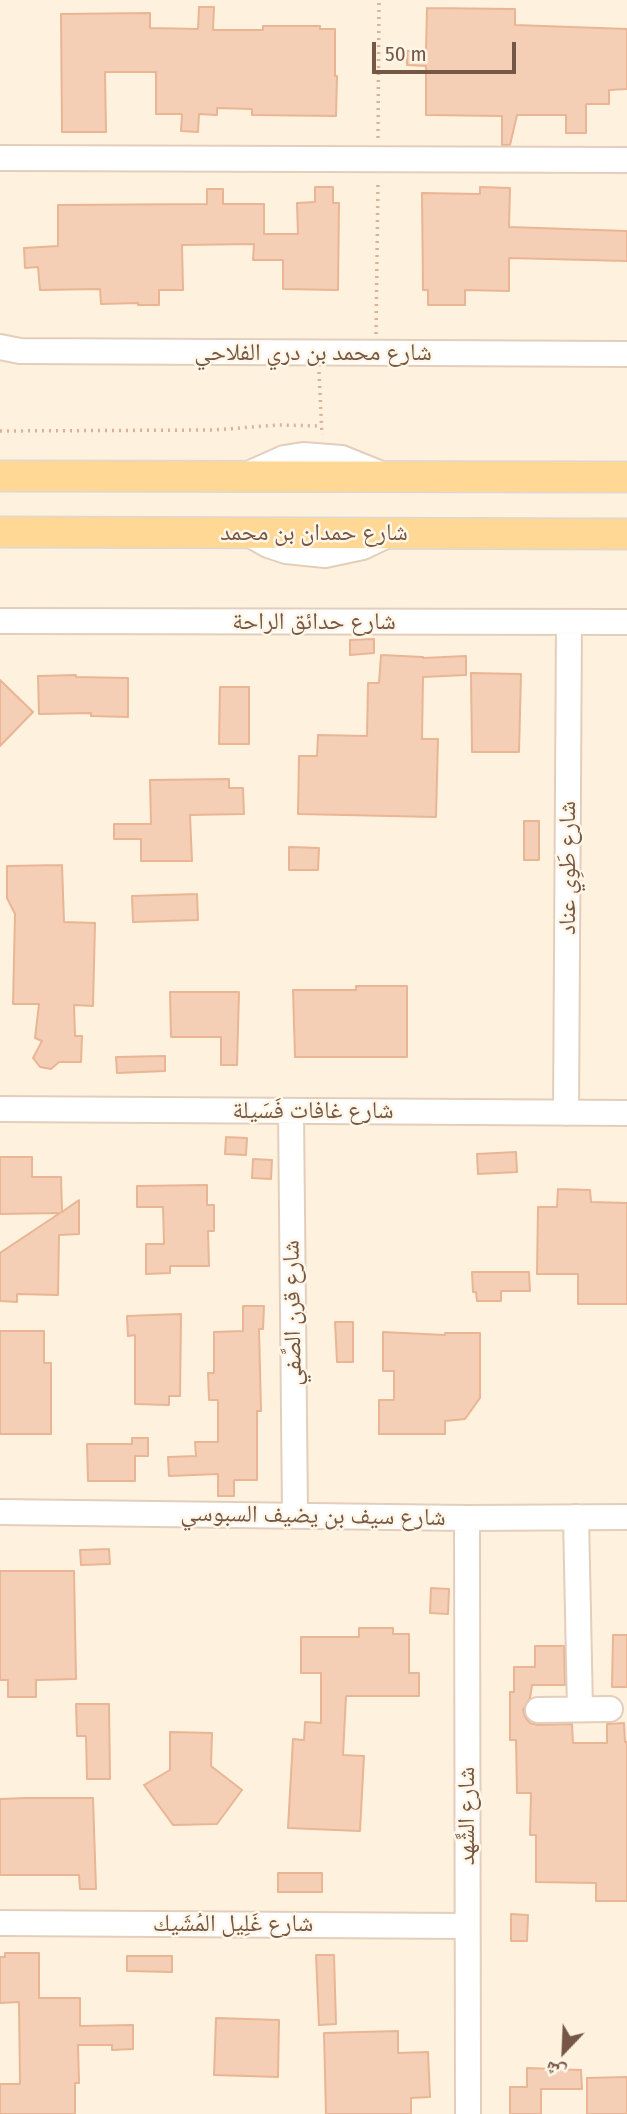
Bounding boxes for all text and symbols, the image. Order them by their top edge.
scale bar [375,28,518,72]
text: 50 m [385,41,427,67]
street label: شارع محمد بن دري الفلاحي [194,339,432,367]
street label: شارع حمدان بن محمد [220,519,408,547]
street label: شارع حدائق الراحة [232,608,396,636]
street label: شارع طَوِي عناد [554,801,582,935]
street label: شارع غافات فَسَيلة [232,1097,394,1125]
street label: شارع قرن الصَّفي [277,1240,309,1386]
street label: شارع سيف بن يضيف السبوسي [180,1499,446,1533]
street label: شارع الشَّهد [453,1767,481,1865]
street label: شارع غَلِيل المُشَيك [153,1910,313,1938]
north arrow [529,2016,599,2086]
text: ش [542,2056,569,2085]

